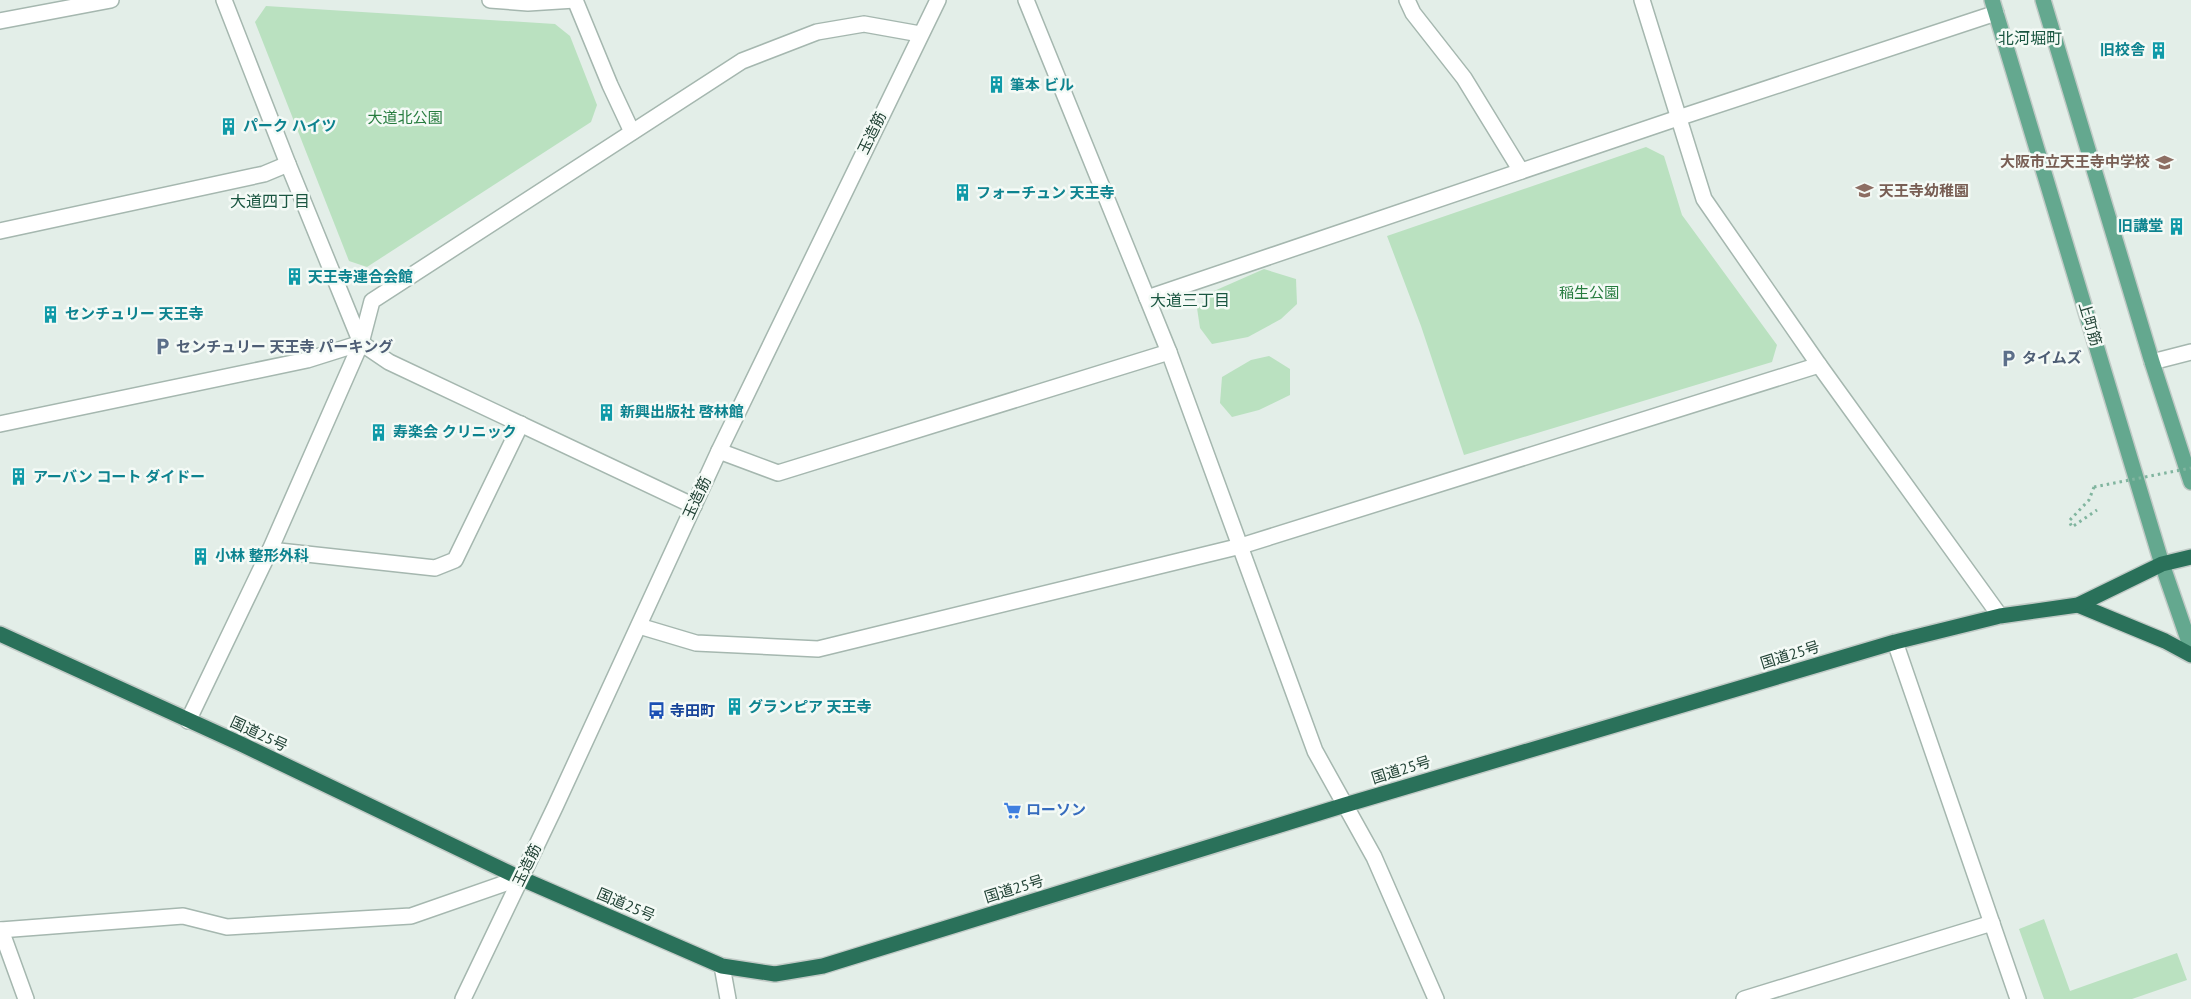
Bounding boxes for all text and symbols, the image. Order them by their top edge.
district label: 北河堀町 [1998,28,2062,48]
place label: 旧校舎 [2100,40,2146,59]
building icon: 旧校舎 [2149,40,2169,60]
building icon: 筆本 ビル [986,75,1006,95]
place label: 筆本 ビル [1010,75,1074,94]
park label: 大道北公園 [367,108,443,127]
street label: 玉造筋 [853,108,890,157]
building icon: パーク ハイツ [219,116,239,136]
place label: パーク ハイツ [243,116,337,135]
place label: 大阪市立天王寺中学校 [2000,152,2150,171]
school or university icon: 大阪市立天王寺中学校 [2154,152,2174,172]
school or university icon: 天王寺幼稚園 [1855,181,1875,201]
place label: 天王寺幼稚園 [1879,181,1969,200]
building icon: フォーチュン 天王寺 [952,183,972,203]
place label: フォーチュン 天王寺 [976,183,1115,202]
district label: 大道四丁目 [230,191,310,211]
place label: 旧講堂 [2118,216,2163,235]
building icon: 旧講堂 [2167,216,2187,236]
building icon: 天王寺連合会館 [284,267,304,287]
place label: 天王寺連合会館 [308,267,413,286]
park label: 稲生公園 [1559,283,1619,302]
district label: 大道三丁目 [1150,290,1230,310]
street label: 上町筋 [2075,300,2106,348]
building icon: センチュリー 天王寺 [41,304,61,324]
place label: センチュリー 天王寺 [65,304,204,323]
parking icon: センチュリー 天王寺 パーキング [152,337,172,357]
place label: センチュリー 天王寺 パーキング [176,337,393,356]
parking icon: タイムズ [1998,348,2018,368]
place label: タイムズ [2022,348,2082,367]
building icon: 新興出版社 啓林館 [596,402,616,422]
place label: 新興出版社 啓林館 [620,402,744,421]
building icon: 寿楽会 クリニック [369,422,389,442]
place label: 寿楽会 クリニック [393,422,517,441]
building icon: アーバン コート ダイドー [9,467,29,487]
place label: アーバン コート ダイドー [33,467,205,486]
street label: 玉造筋 [678,473,715,522]
building icon: 小林 整形外科 [191,546,211,566]
place label: 小林 整形外科 [215,546,309,565]
street label: 国道25号 [1758,636,1822,673]
building icon: グランピア 天王寺 [724,697,744,717]
place label: グランピア 天王寺 [748,697,872,716]
bus stop icon: 寺田町 [646,701,666,721]
place label: 寺田町 [670,701,715,720]
street label: 国道25号 [227,712,291,755]
street label: 国道25号 [1369,751,1433,788]
supermarket icon: ローソン [1002,800,1022,820]
place label: ローソン [1026,800,1086,819]
street label: 玉造筋 [508,840,545,889]
street label: 国道25号 [982,870,1046,907]
street label: 国道25号 [594,884,658,925]

